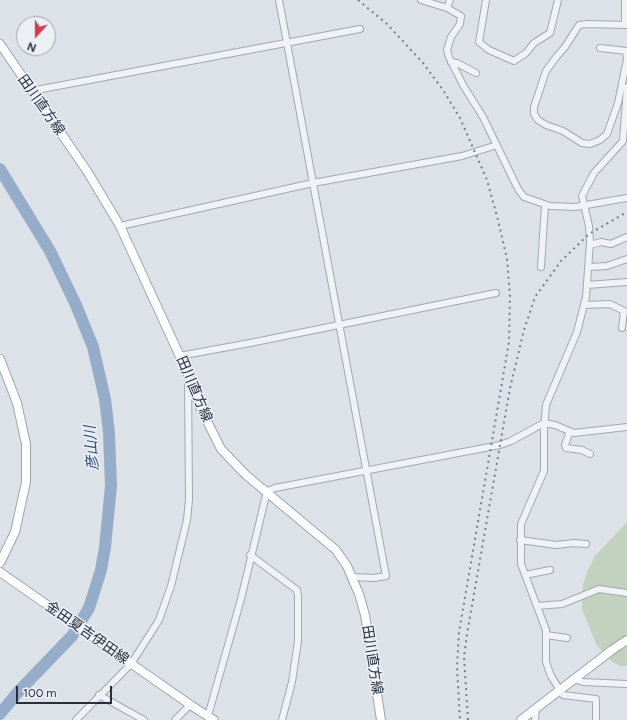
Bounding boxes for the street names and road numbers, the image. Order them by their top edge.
street label: 田川直方線 [14,72,68,138]
street label: 田川直方線 [173,354,215,424]
street label: 金田夏吉伊田線 [42,598,132,668]
street label: 田川直方線 [358,624,386,696]

